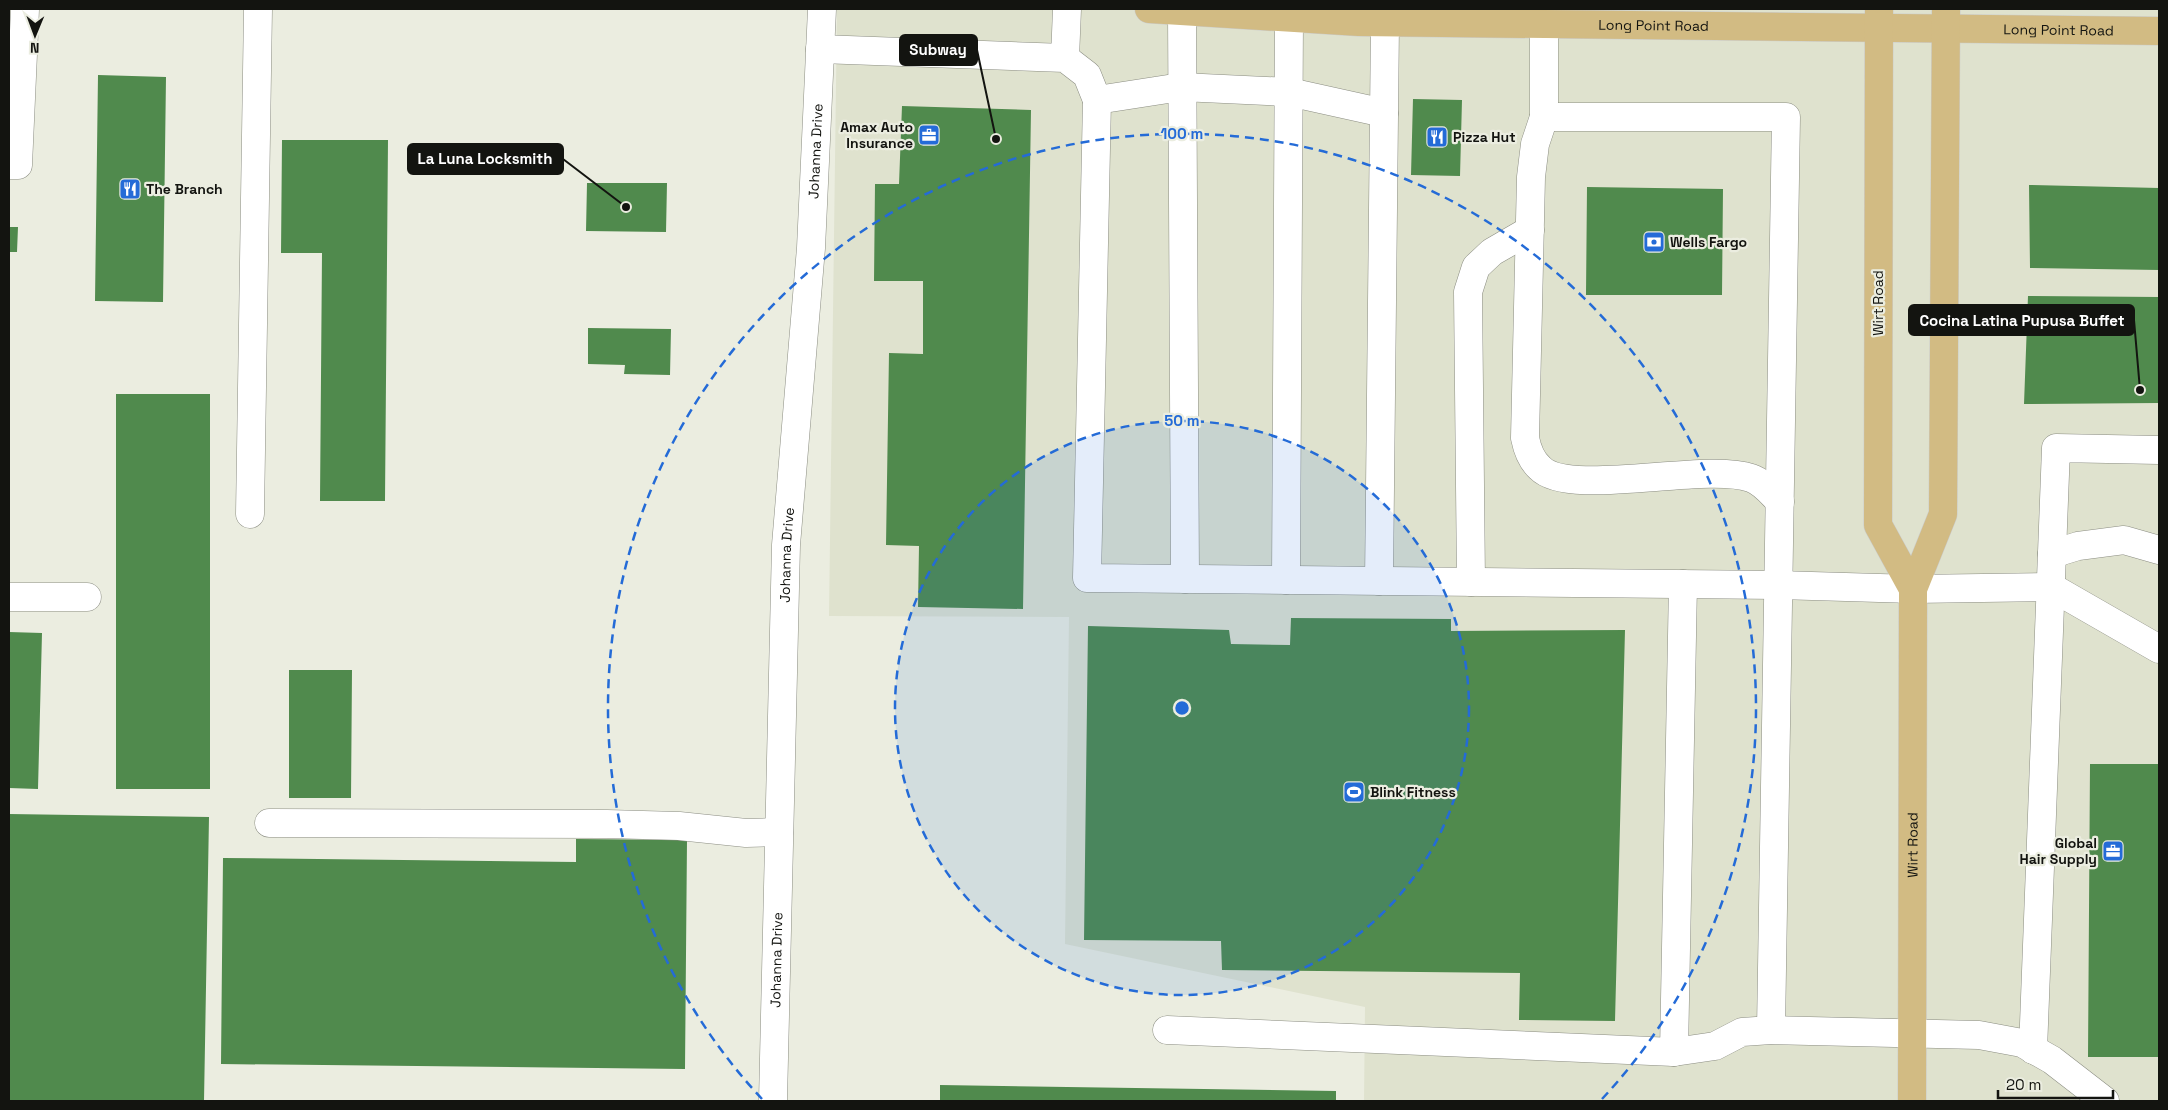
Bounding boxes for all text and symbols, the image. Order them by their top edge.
north arrow [10,10,60,60]
street label: Long Point Road [1598,16,1709,35]
street label: Long Point Road [2003,20,2114,39]
callout: Subway [900,35,977,65]
text: N [30,39,40,57]
text: Subway [909,40,967,59]
street label: Johanna Drive [804,103,827,200]
place label: Amax Auto Insurance [840,118,913,152]
office icon: Amax Auto Insurance [917,123,941,147]
text: 100 m [1161,124,1203,143]
restaurant icon: Pizza Hut [1425,125,1449,149]
place label: Pizza Hut [1453,128,1516,146]
callout: La Luna Locksmith [408,144,563,174]
text: La Luna Locksmith [418,149,552,168]
restaurant icon: The Branch [118,177,142,201]
place label: The Branch [146,180,223,198]
bank icon: Wells Fargo [1642,230,1666,254]
place label: Wells Fargo [1670,233,1747,251]
street label: Wirt Road [1869,270,1887,336]
callout: Cocina Latina Pupusa Buffet [1909,305,2134,335]
text: Cocina Latina Pupusa Buffet [1919,311,2125,330]
text: 50 m [1164,411,1200,430]
street label: Johanna Drive [776,507,798,603]
centre of rings [1173,699,1191,717]
sports icon: Blink Fitness [1342,780,1366,804]
place label: Blink Fitness [1370,783,1456,801]
street label: Wirt Road [1903,812,1922,878]
place label: Global Hair Supply [2020,834,2097,868]
office icon: Global Hair Supply [2101,839,2125,863]
street label: Johanna Drive [766,912,786,1008]
scale bar [1998,1068,2113,1100]
text: 20 m [2006,1075,2041,1094]

